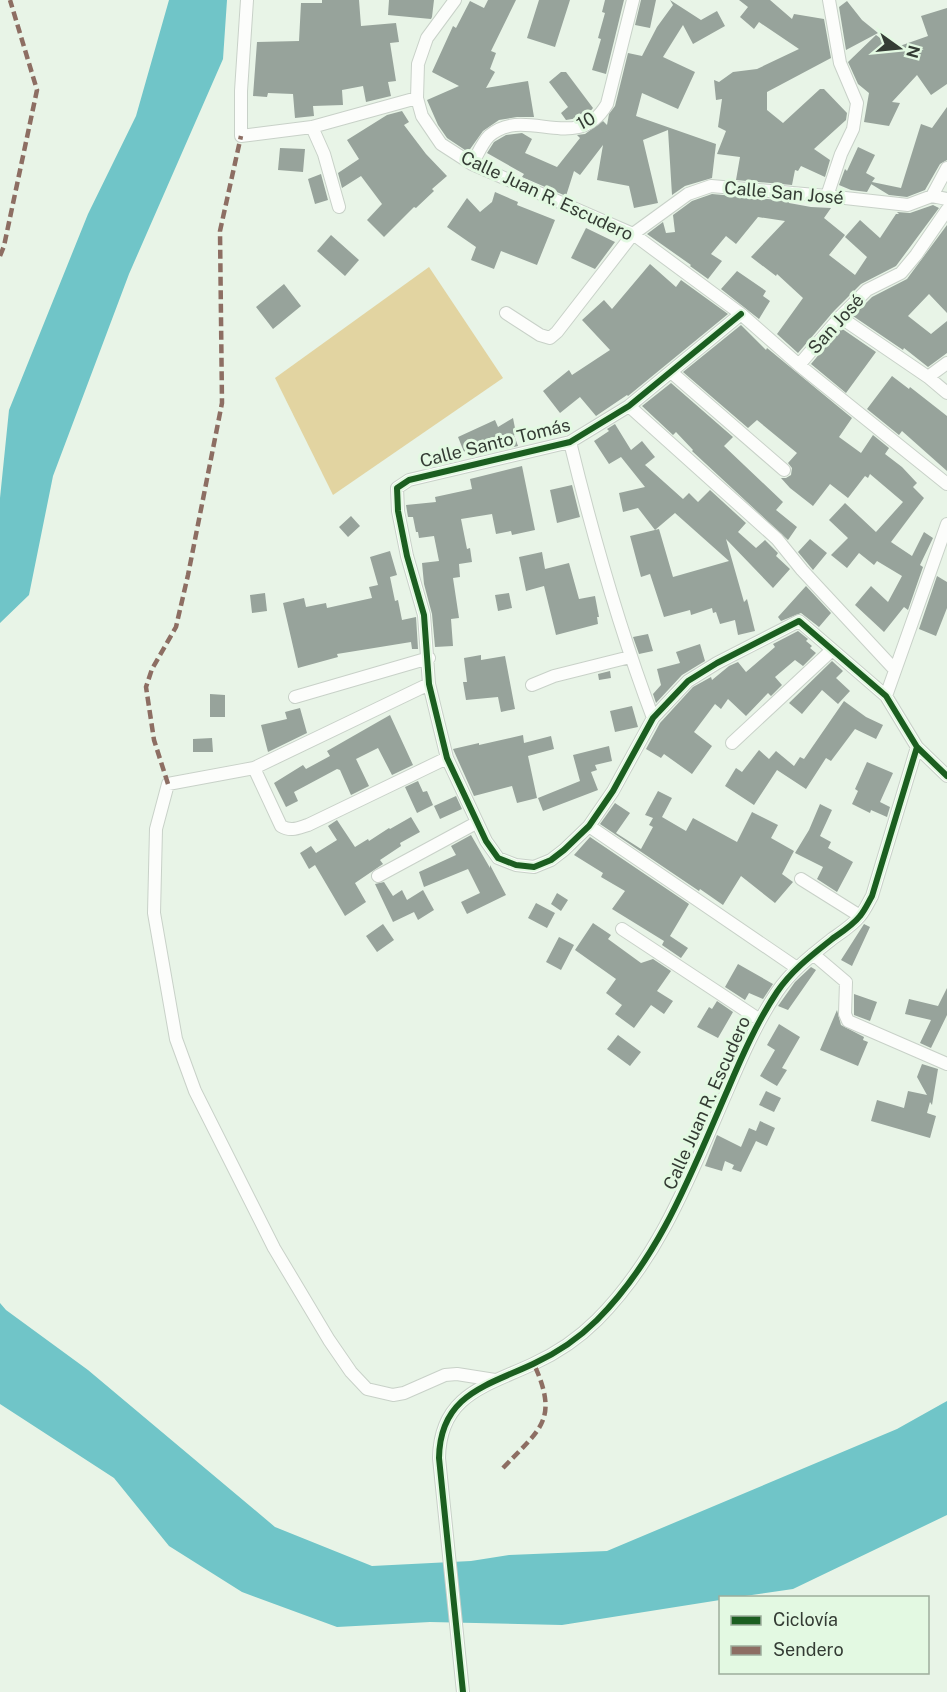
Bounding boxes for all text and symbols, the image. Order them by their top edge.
north arrow [869,18,929,78]
text: N [902,43,924,60]
street label: 10 [573,107,599,134]
street label: Calle Juan R. Escudero [458,146,637,245]
street label: Calle San José [723,177,845,208]
street label: San José [803,289,868,358]
street label: Calle Santo Tomás [418,414,572,471]
street label: Calle Juan R. Escudero [659,1013,754,1193]
legend [719,1596,929,1674]
text: Ciclovía [773,1609,838,1630]
text: Sendero [773,1639,844,1660]

